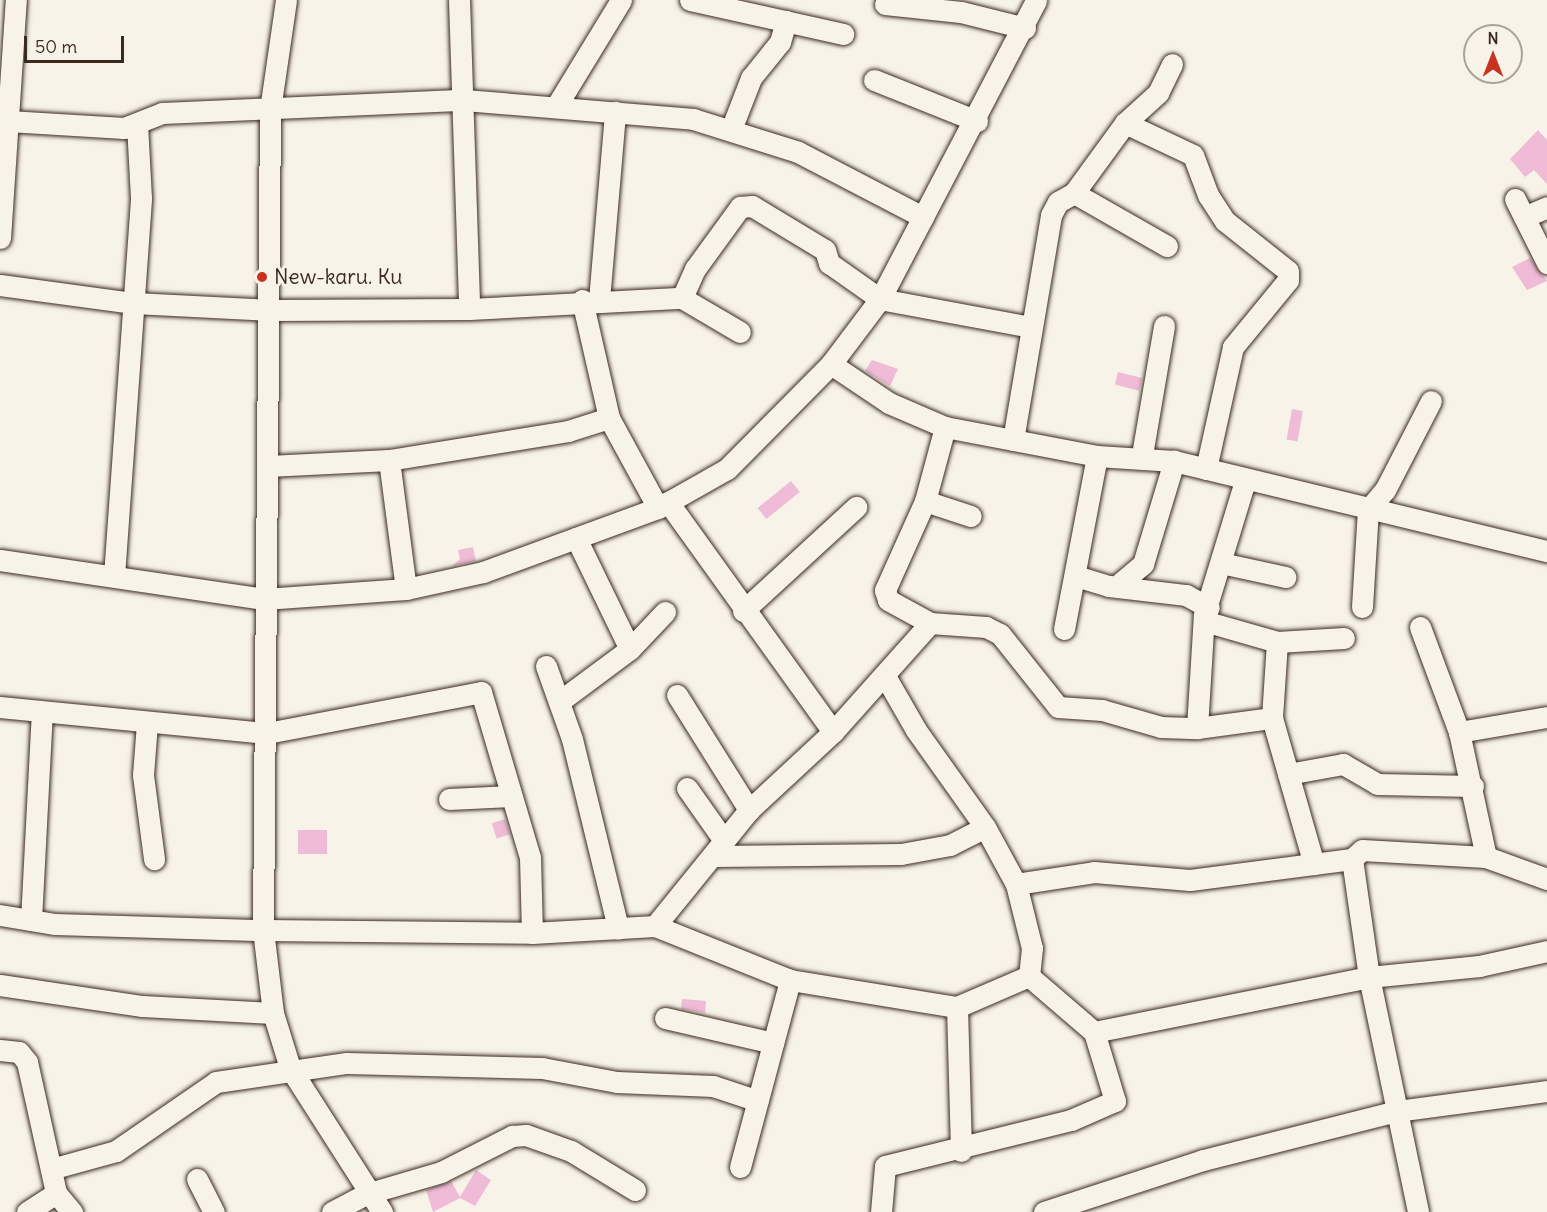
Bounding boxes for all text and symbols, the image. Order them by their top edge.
scale bar [27,24,128,62]
north arrow [1463,24,1523,84]
text: N [1487,28,1499,48]
text: 50 m [35,35,77,58]
place label: New-karu. Ku [274,264,402,290]
marker: New-karu. Ku [255,270,269,284]

